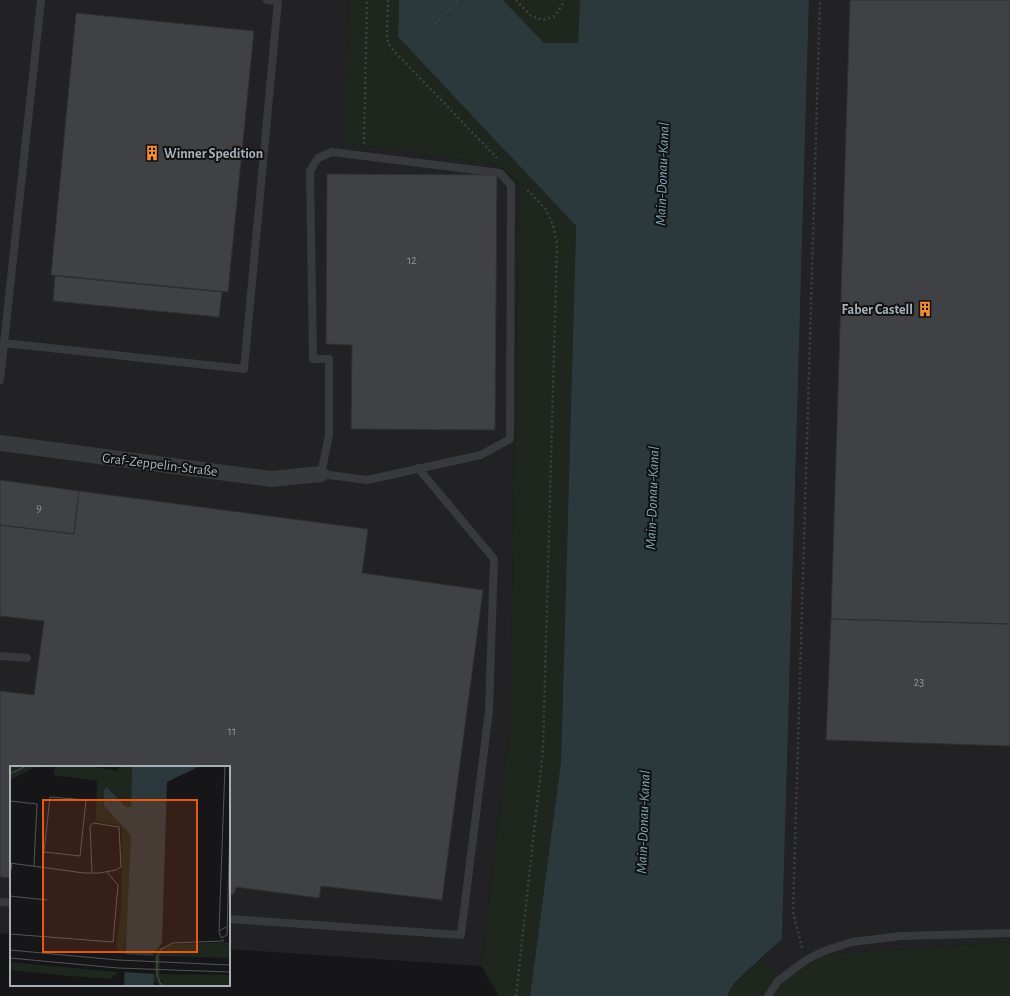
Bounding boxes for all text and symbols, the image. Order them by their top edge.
water label: Main-Donau-Kanal [653,122,672,226]
building icon: Winner Spedition [143,144,161,162]
place label: Winner Spedition [164,147,263,161]
house number: 12 [407,254,417,266]
building icon: Faber Castell [916,300,934,318]
place label: Faber Castell [841,303,913,317]
water label: Main-Donau-Kanal [643,446,662,550]
street label: Graf-Zeppelin-Straße [101,451,218,479]
house number: 9 [36,502,42,514]
house number: 23 [914,676,924,688]
house number: 11 [228,725,236,737]
inset map [10,766,230,986]
water label: Main-Donau-Kanal [634,770,653,874]

